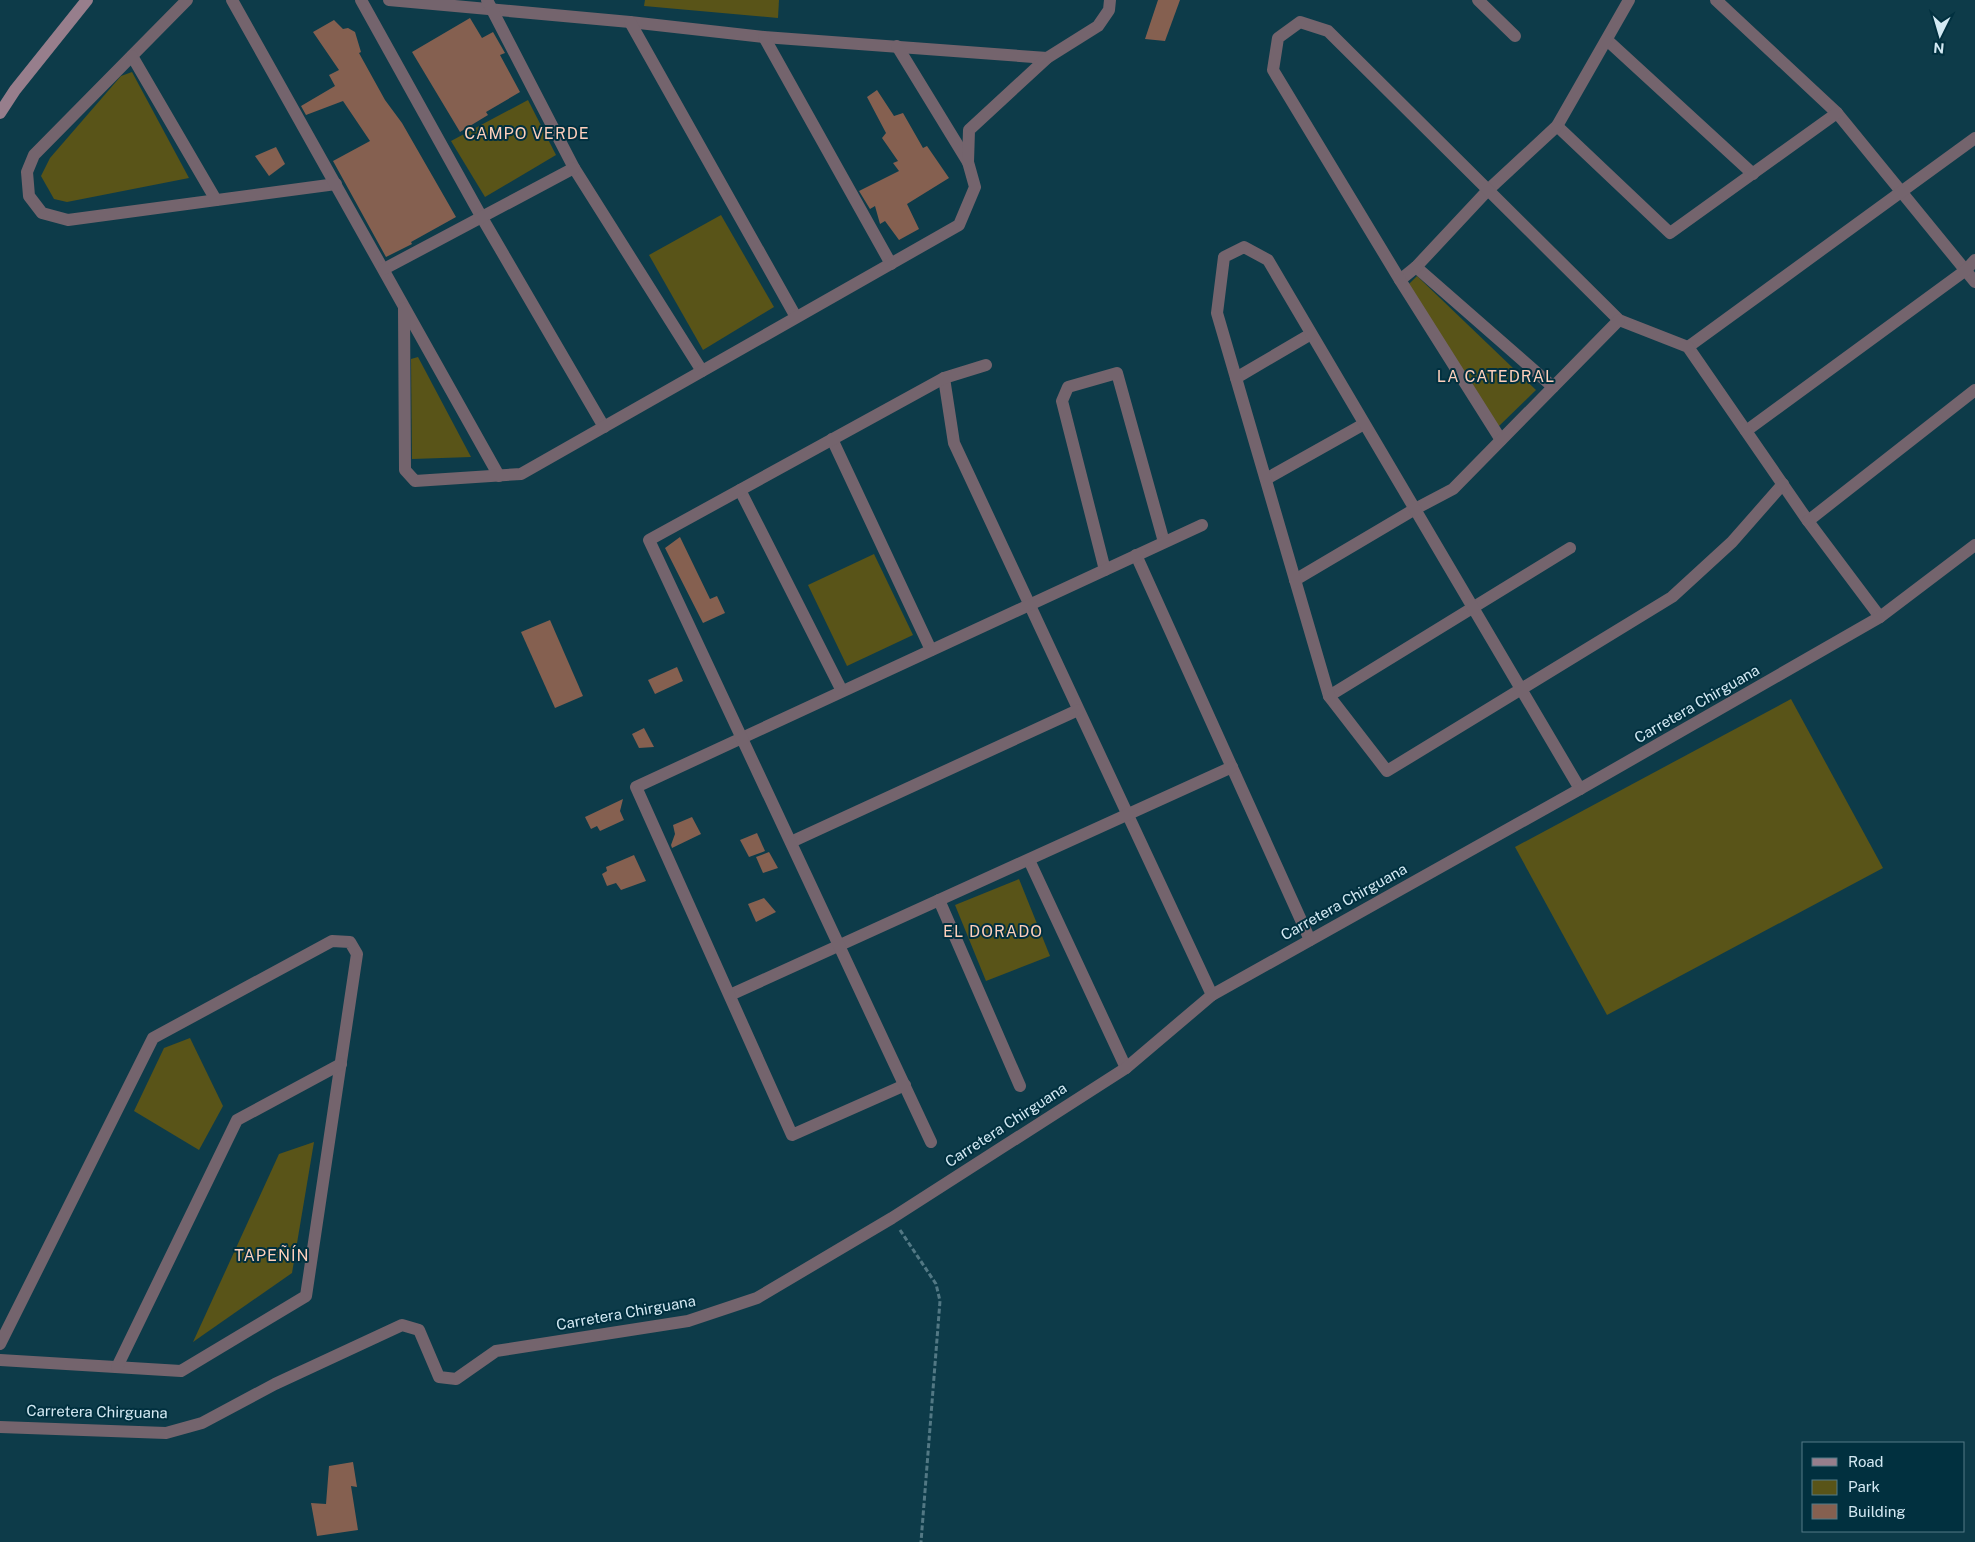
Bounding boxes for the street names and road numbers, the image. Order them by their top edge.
street label: Carretera Chirguana [1631,661,1762,746]
street label: Carretera Chirguana [1278,860,1410,943]
street label: Carretera Chirguana [942,1079,1070,1170]
street label: Carretera Chirguana [555,1292,697,1333]
street label: Carretera Chirguana [26,1402,168,1421]

